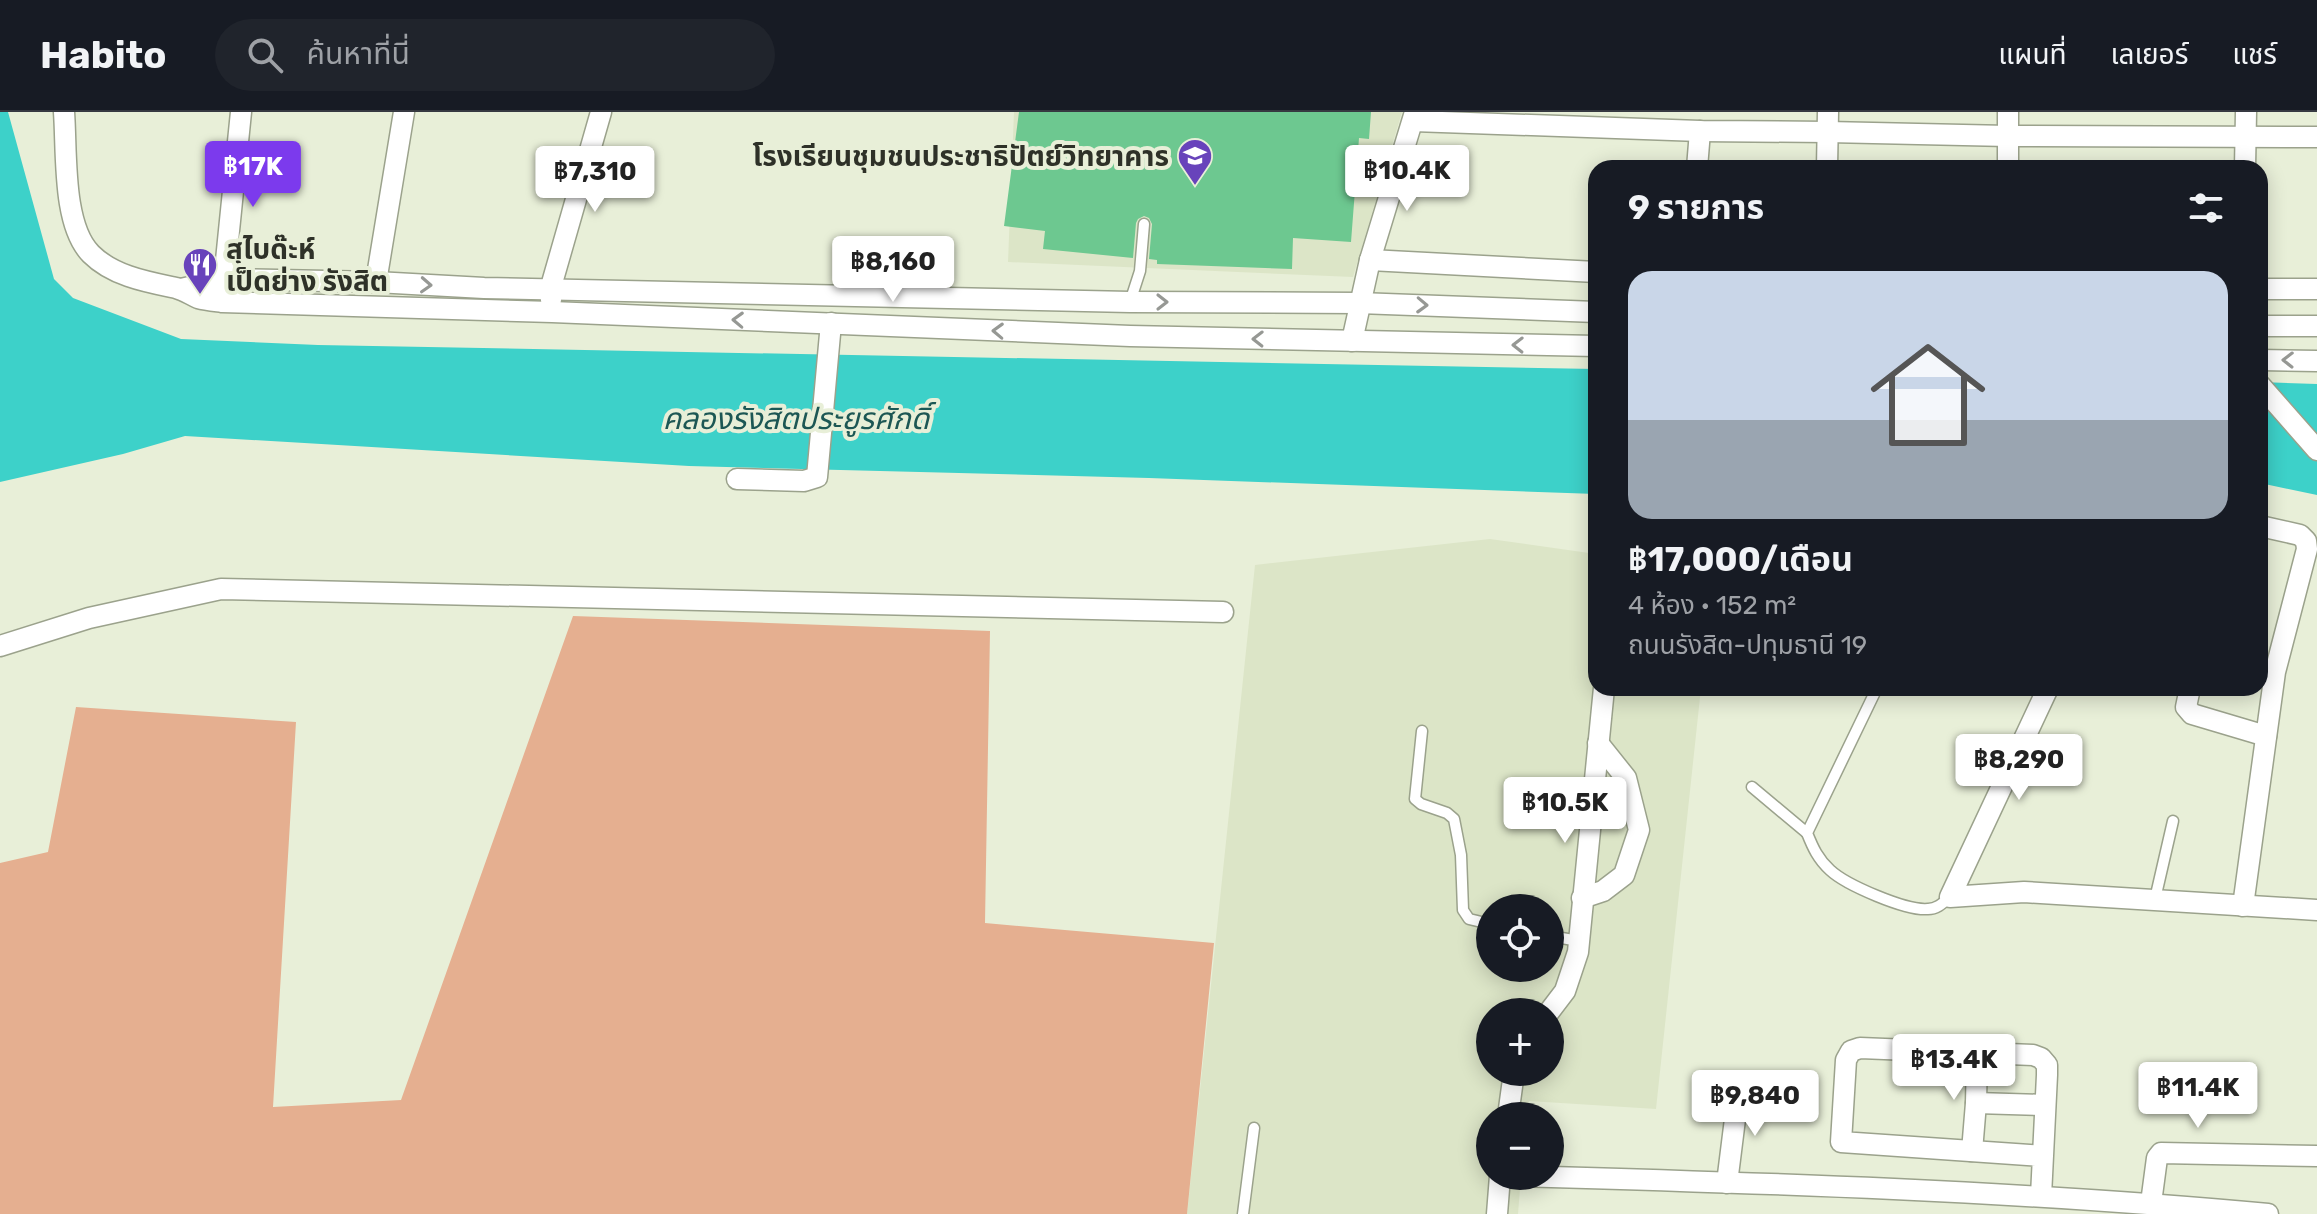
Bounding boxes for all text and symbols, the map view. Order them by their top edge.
search box [215,19,775,91]
text: Habito [40,32,167,78]
icon: search [243,33,287,77]
text: ค้นหาที่นี่ [307,36,410,72]
text: แผนที่ [1998,38,2067,71]
text: เลเยอร์ [2111,38,2188,71]
text: แชร์ [2232,38,2277,71]
school or university icon: โรงเรียนชุมชนประชาธิปัตย์วิทยาคาร [1176,137,1214,187]
place label: โรงเรียนชุมชนประชาธิปัตย์วิทยาคาร [752,140,1169,173]
pin: ฿17K [206,141,300,209]
pin: ฿10.4K [1342,145,1472,213]
pin: ฿7,310 [530,146,660,214]
text: ฿17K [223,151,283,182]
text: ฿10.4K [1363,155,1451,186]
text: ฿7,310 [553,156,637,187]
icon: filters [2184,186,2228,230]
text: 9 รายการ [1628,187,1764,228]
place label: สุไบด๊ะห์ เป็ดย่าง รังสิต [226,233,388,298]
pin: ฿8,160 [828,236,958,304]
restaurant icon: สุไบด๊ะห์ เป็ดย่าง รังสิต [181,246,219,296]
text: ฿8,160 [850,246,936,277]
one-way arrow [420,276,433,293]
one-way arrow [1156,293,1169,311]
one-way arrow [1416,297,1429,314]
one-way arrow [731,311,744,328]
one-way arrow [991,322,1004,339]
icon: home [1856,323,2000,467]
one-way arrow [1251,330,1264,348]
one-way arrow [1511,336,1524,353]
one-way arrow [2282,352,2294,369]
water label: คลองรังสิตประยูรศักดิ์ [663,401,937,437]
text: ฿17,000/เดือน [1628,539,1853,580]
text: 4 ห้อง · 152 m² [1628,590,1796,621]
text: ถนนรังสิต-ปทุมธานี 19 [1628,630,1867,661]
pin: ฿8,290 [1954,734,2084,802]
text: ฿8,290 [1973,744,2065,775]
pin: ฿10.5K [1500,777,1630,845]
text: ฿10.5K [1522,787,1608,818]
map controls [1476,894,1564,1190]
button: locate [1476,894,1564,982]
button: + [1476,998,1564,1086]
pin: ฿13.4K [1889,1034,2019,1102]
text: ฿13.4K [1910,1044,1998,1075]
pin: ฿11.4K [2133,1062,2263,1130]
pin: ฿9,840 [1690,1070,1820,1138]
text: ฿11.4K [2156,1072,2240,1103]
text: ฿9,840 [1710,1080,1800,1111]
button: − [1476,1102,1564,1190]

